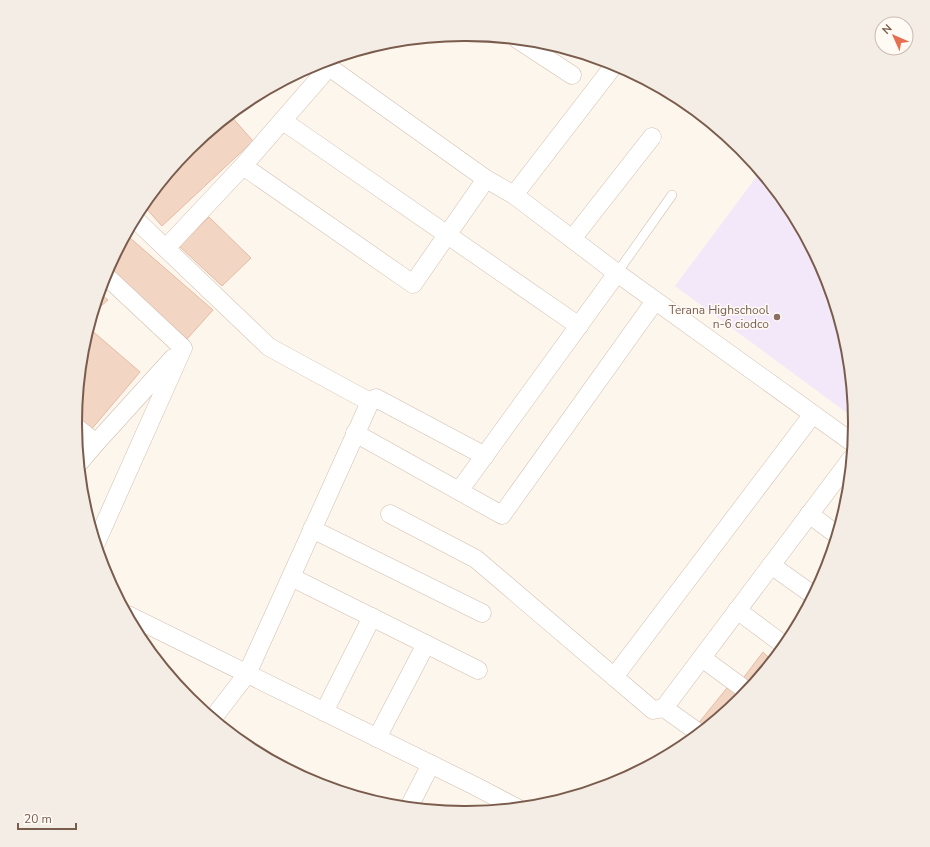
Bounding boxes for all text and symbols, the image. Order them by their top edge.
north arrow [874,16,914,56]
text: N [879,21,895,37]
place label: Terana Highschool n-6 ciodco [669,302,769,332]
marker: Terana Highschool n-6 ciodco [772,312,782,322]
scale bar [18,805,76,831]
text: 20 m [24,811,52,827]

